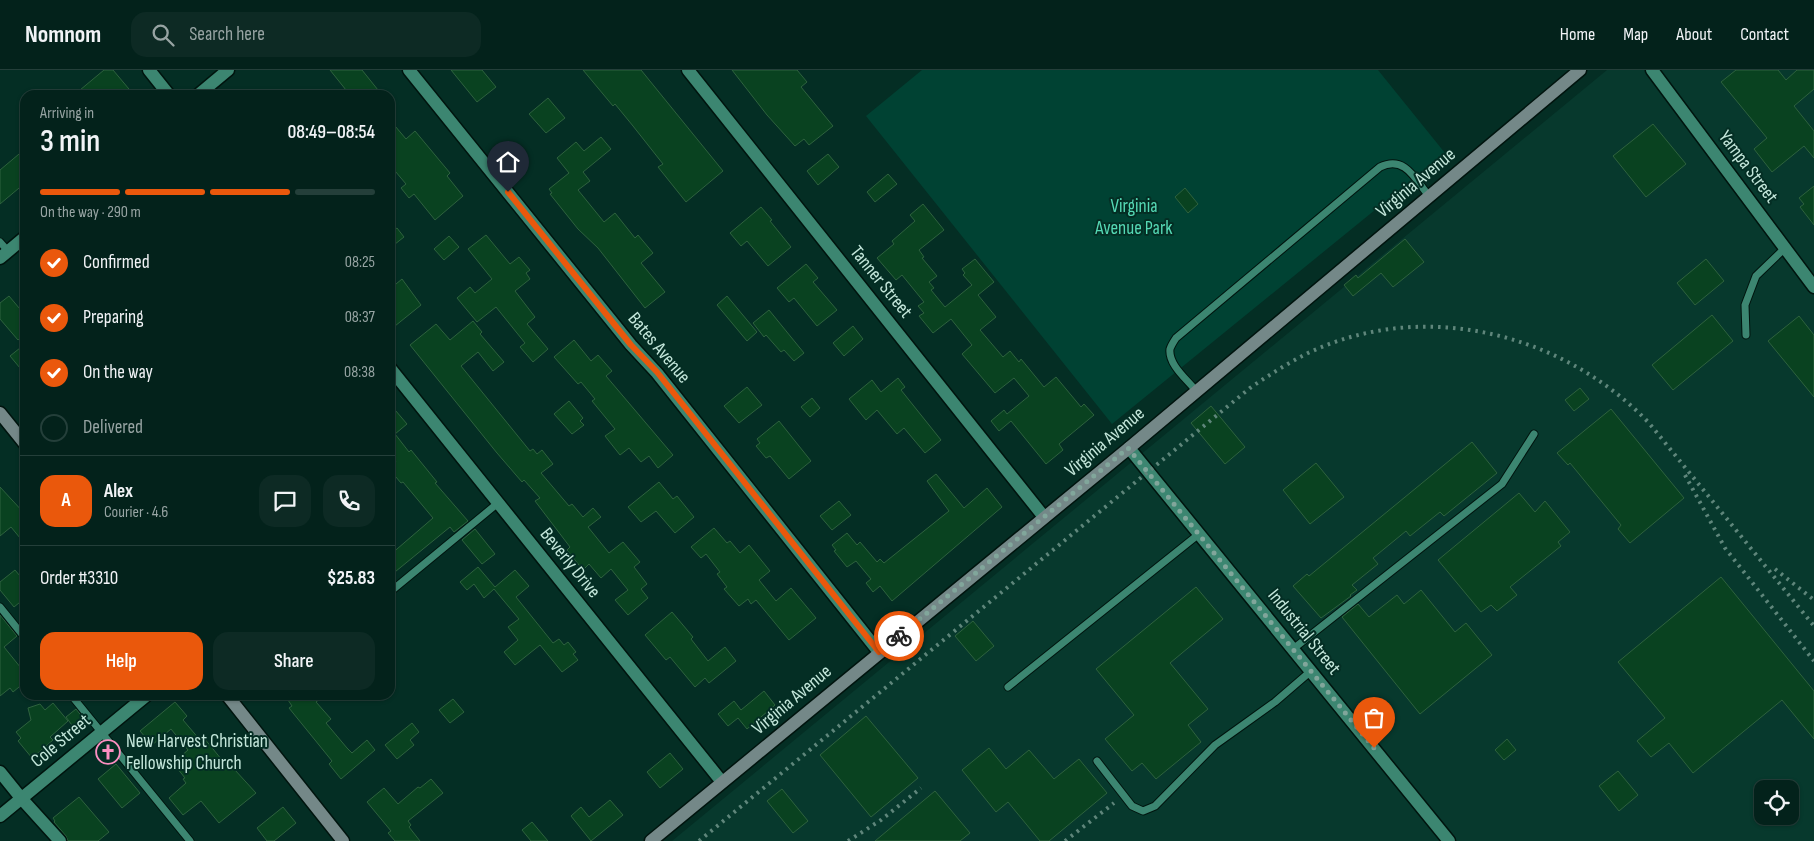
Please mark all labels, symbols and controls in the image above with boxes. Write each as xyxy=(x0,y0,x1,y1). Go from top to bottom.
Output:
search box xyxy=(131,12,481,57)
text: Nomnom xyxy=(25,20,101,49)
icon: search xyxy=(149,21,177,49)
text: Search here xyxy=(189,23,265,46)
text: Home xyxy=(1560,24,1595,45)
text: Map xyxy=(1623,24,1648,45)
text: About xyxy=(1676,24,1712,45)
text: Contact xyxy=(1740,24,1789,45)
text: Arriving in xyxy=(40,104,94,123)
text: 08:49–08:54 xyxy=(287,121,375,144)
text: 3 min xyxy=(40,122,100,161)
street label: Yampa Street xyxy=(1713,126,1783,208)
pin xyxy=(487,141,529,192)
street label: Virginia Avenue xyxy=(1372,143,1460,223)
icon: home xyxy=(494,148,522,176)
park label: Virginia Avenue Park xyxy=(1094,195,1173,240)
text: On the way · 290 m xyxy=(40,203,141,222)
street label: Tanner Street xyxy=(845,241,917,323)
icon: check xyxy=(40,249,68,277)
text: Confirmed xyxy=(83,251,150,274)
text: 08:25 xyxy=(345,253,375,272)
icon: check xyxy=(40,304,68,332)
text: Preparing xyxy=(83,306,144,329)
text: 08:37 xyxy=(345,308,375,327)
street label: Bates Avenue xyxy=(623,308,695,388)
icon: check xyxy=(40,359,68,387)
text: On the way xyxy=(83,361,153,384)
text: 08:38 xyxy=(344,363,375,382)
street label: Virginia Avenue xyxy=(1061,402,1149,482)
text: Delivered xyxy=(83,416,143,439)
button: chat xyxy=(259,475,311,527)
button: phone xyxy=(323,475,375,527)
text: Alex xyxy=(104,480,133,503)
text: A xyxy=(61,489,71,512)
text: Courier · 4.6 xyxy=(104,503,168,522)
street label: Beverly Drive xyxy=(535,523,605,603)
text: Order #3310 xyxy=(40,567,118,590)
text: $25.83 xyxy=(327,567,375,590)
street label: Industrial Street xyxy=(1263,585,1346,680)
courier xyxy=(874,611,924,661)
icon: bike xyxy=(885,622,913,650)
button: Help xyxy=(40,632,203,690)
button: Share xyxy=(213,632,375,690)
street label: Virginia Avenue xyxy=(748,660,836,740)
pin xyxy=(1353,697,1395,748)
icon: bag xyxy=(1360,704,1388,732)
street label: Cole Street xyxy=(26,709,96,773)
place label: New Harvest Christian Fellowship Church xyxy=(126,730,268,775)
church icon: New Harvest Christian Fellowship Church xyxy=(95,739,121,765)
map controls xyxy=(1754,780,1799,825)
button: locate xyxy=(1754,780,1799,825)

